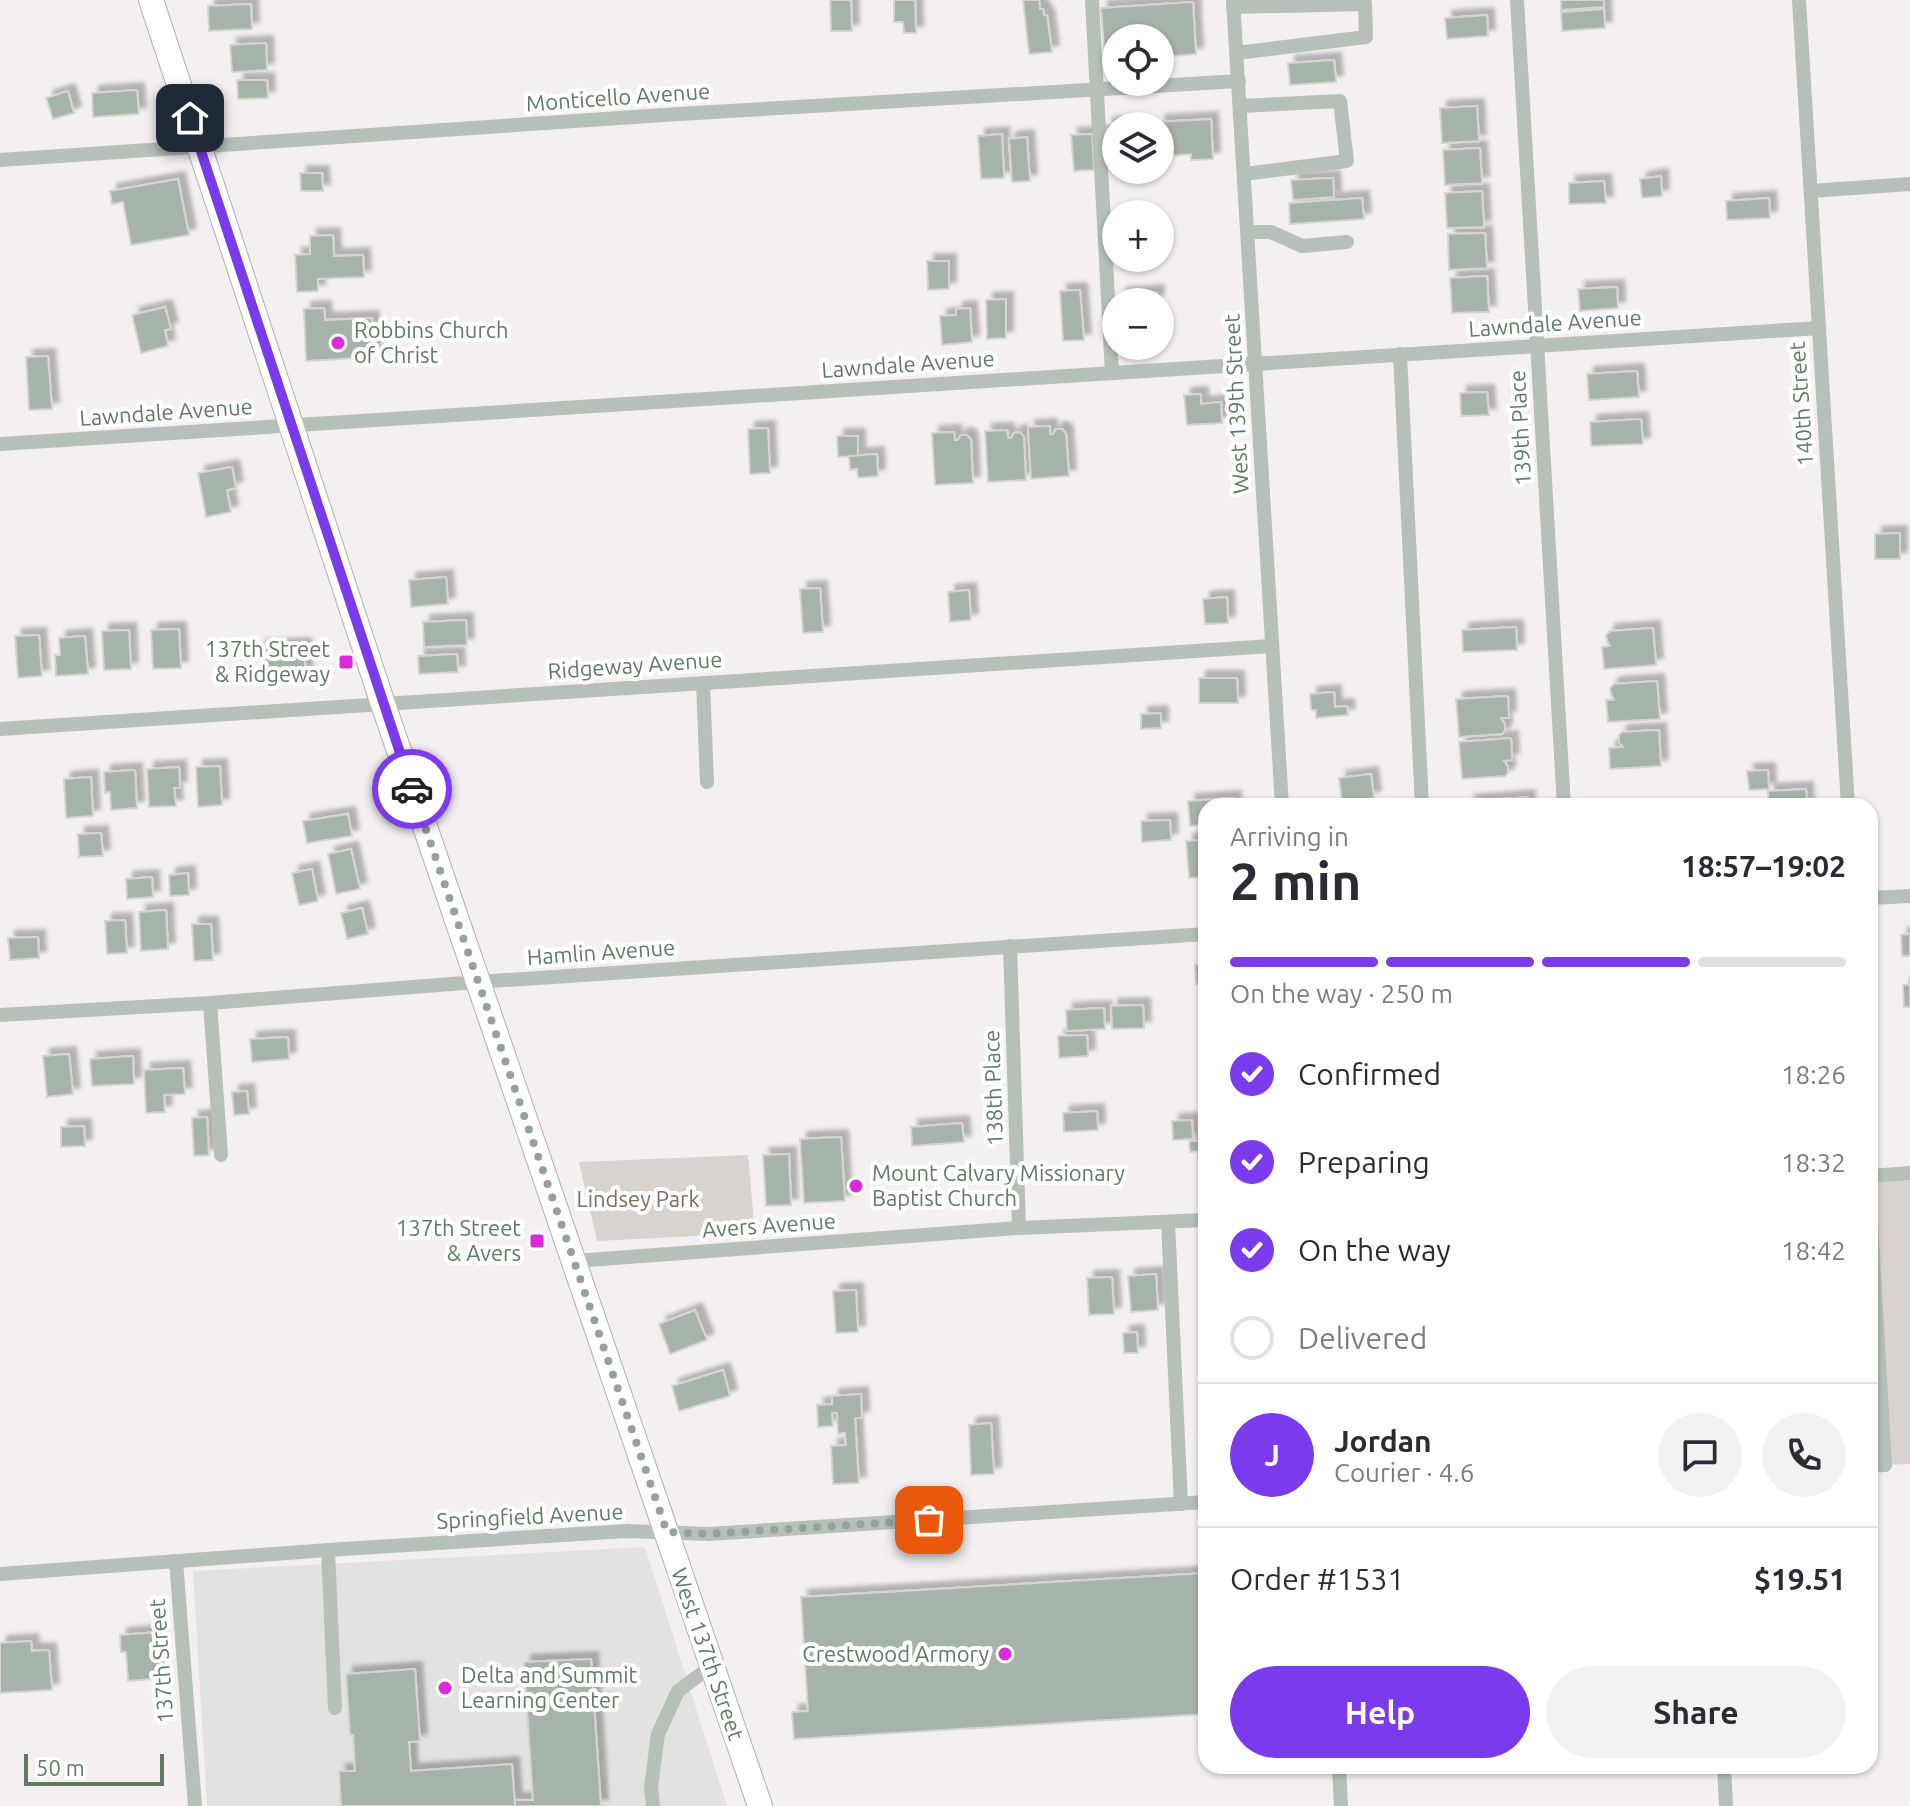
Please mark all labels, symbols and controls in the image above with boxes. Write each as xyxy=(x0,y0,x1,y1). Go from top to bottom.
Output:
map controls xyxy=(1102,24,1174,360)
button: locate xyxy=(1102,24,1174,96)
street label: Monticello Avenue xyxy=(525,78,711,115)
pin xyxy=(156,84,224,152)
icon: home xyxy=(168,96,212,140)
button: layers xyxy=(1102,112,1174,184)
button: + xyxy=(1102,200,1174,272)
button: − xyxy=(1102,288,1174,360)
street label: Lawndale Avenue xyxy=(1468,304,1642,341)
street label: West 139th Street xyxy=(1218,313,1253,495)
place label: Robbins Church of Christ xyxy=(354,317,509,367)
marker: Robbins Church of Christ xyxy=(329,334,347,352)
street label: 140th Street xyxy=(1784,341,1817,467)
street label: Lawndale Avenue xyxy=(821,345,995,382)
street label: 139th Place xyxy=(1504,369,1535,487)
street label: Lawndale Avenue xyxy=(79,393,253,430)
place label: 137th Street & Ridgeway xyxy=(205,636,330,686)
street label: Ridgeway Avenue xyxy=(547,646,723,683)
marker: 137th Street & Ridgeway xyxy=(337,653,355,671)
courier xyxy=(372,749,452,829)
icon: car xyxy=(390,767,434,811)
text: Arriving in xyxy=(1230,822,1349,851)
text: 18:57–19:02 xyxy=(1681,849,1846,883)
text: 2 min xyxy=(1230,852,1361,910)
street label: Hamlin Avenue xyxy=(526,934,676,969)
text: On the way · 250 m xyxy=(1230,979,1453,1008)
street label: 138th Place xyxy=(978,1030,1007,1146)
icon: check xyxy=(1230,1052,1274,1096)
text: Confirmed xyxy=(1298,1057,1441,1091)
text: 18:26 xyxy=(1781,1060,1846,1089)
icon: check xyxy=(1230,1140,1274,1184)
text: Preparing xyxy=(1298,1145,1430,1179)
text: 18:32 xyxy=(1781,1148,1846,1177)
place label: Mount Calvary Missionary Baptist Church xyxy=(872,1160,1125,1210)
marker: Mount Calvary Missionary Baptist Church xyxy=(847,1177,865,1195)
park label: Lindsey Park xyxy=(576,1186,700,1211)
street label: Avers Avenue xyxy=(701,1207,837,1242)
place label: 137th Street & Avers xyxy=(396,1215,521,1265)
icon: check xyxy=(1230,1228,1274,1272)
marker: 137th Street & Avers xyxy=(528,1232,546,1250)
text: On the way xyxy=(1298,1233,1451,1267)
text: 18:42 xyxy=(1781,1236,1846,1265)
text: Delivered xyxy=(1298,1321,1427,1355)
button: chat xyxy=(1658,1413,1742,1497)
button: phone xyxy=(1762,1413,1846,1497)
text: Jordan xyxy=(1334,1424,1432,1458)
text: J xyxy=(1264,1438,1280,1472)
text: Courier · 4.6 xyxy=(1334,1458,1474,1487)
pin xyxy=(895,1486,963,1554)
street label: Springfield Avenue xyxy=(436,1498,624,1533)
icon: bag xyxy=(907,1498,951,1542)
text: Order #1531 xyxy=(1230,1562,1404,1596)
text: $19.51 xyxy=(1754,1562,1846,1596)
street label: West 137th Street xyxy=(667,1565,750,1743)
street label: 137th Street xyxy=(144,1598,177,1724)
place label: Crestwood Armory xyxy=(802,1641,989,1666)
marker: Crestwood Armory xyxy=(996,1645,1014,1663)
place label: Delta and Summit Learning Center xyxy=(461,1662,638,1712)
button: Help xyxy=(1230,1666,1530,1758)
button: Share xyxy=(1546,1666,1846,1758)
marker: Delta and Summit Learning Center xyxy=(436,1679,454,1697)
scale bar xyxy=(24,1750,164,1786)
text: 50 m xyxy=(36,1755,85,1780)

